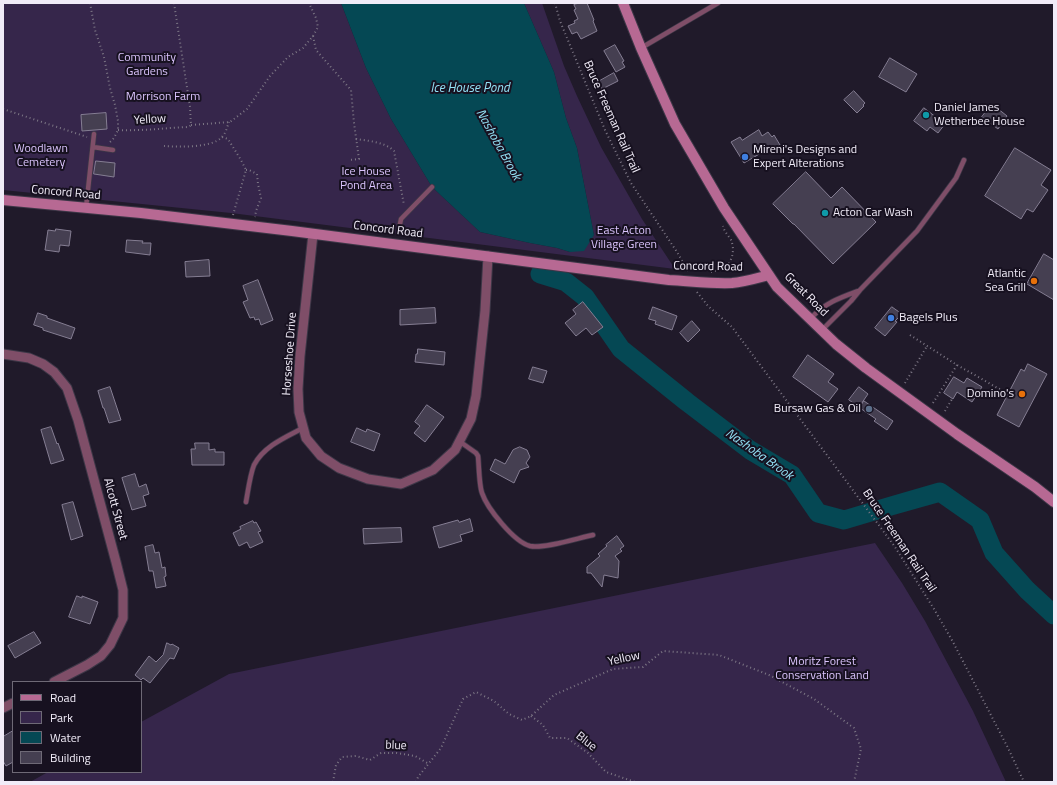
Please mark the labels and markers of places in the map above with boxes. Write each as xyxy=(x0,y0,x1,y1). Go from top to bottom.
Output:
place label: Daniel James Wetherbee House xyxy=(934,101,1025,129)
marker: Daniel James Wetherbee House xyxy=(921,110,931,120)
place label: Mireni's Designs and Expert Alterations xyxy=(753,143,857,171)
marker: Mireni's Designs and Expert Alterations xyxy=(740,152,750,162)
place label: Acton Car Wash xyxy=(833,206,913,220)
marker: Acton Car Wash xyxy=(820,208,830,218)
place label: Atlantic Sea Grill xyxy=(985,267,1026,295)
marker: Atlantic Sea Grill xyxy=(1029,276,1039,286)
place label: Bagels Plus xyxy=(899,311,957,325)
marker: Bagels Plus xyxy=(886,313,896,323)
place label: Domino's xyxy=(967,387,1014,401)
marker: Domino's xyxy=(1017,389,1027,399)
place label: Bursaw Gas & Oil xyxy=(774,402,861,416)
marker: Bursaw Gas & Oil xyxy=(864,404,874,414)

